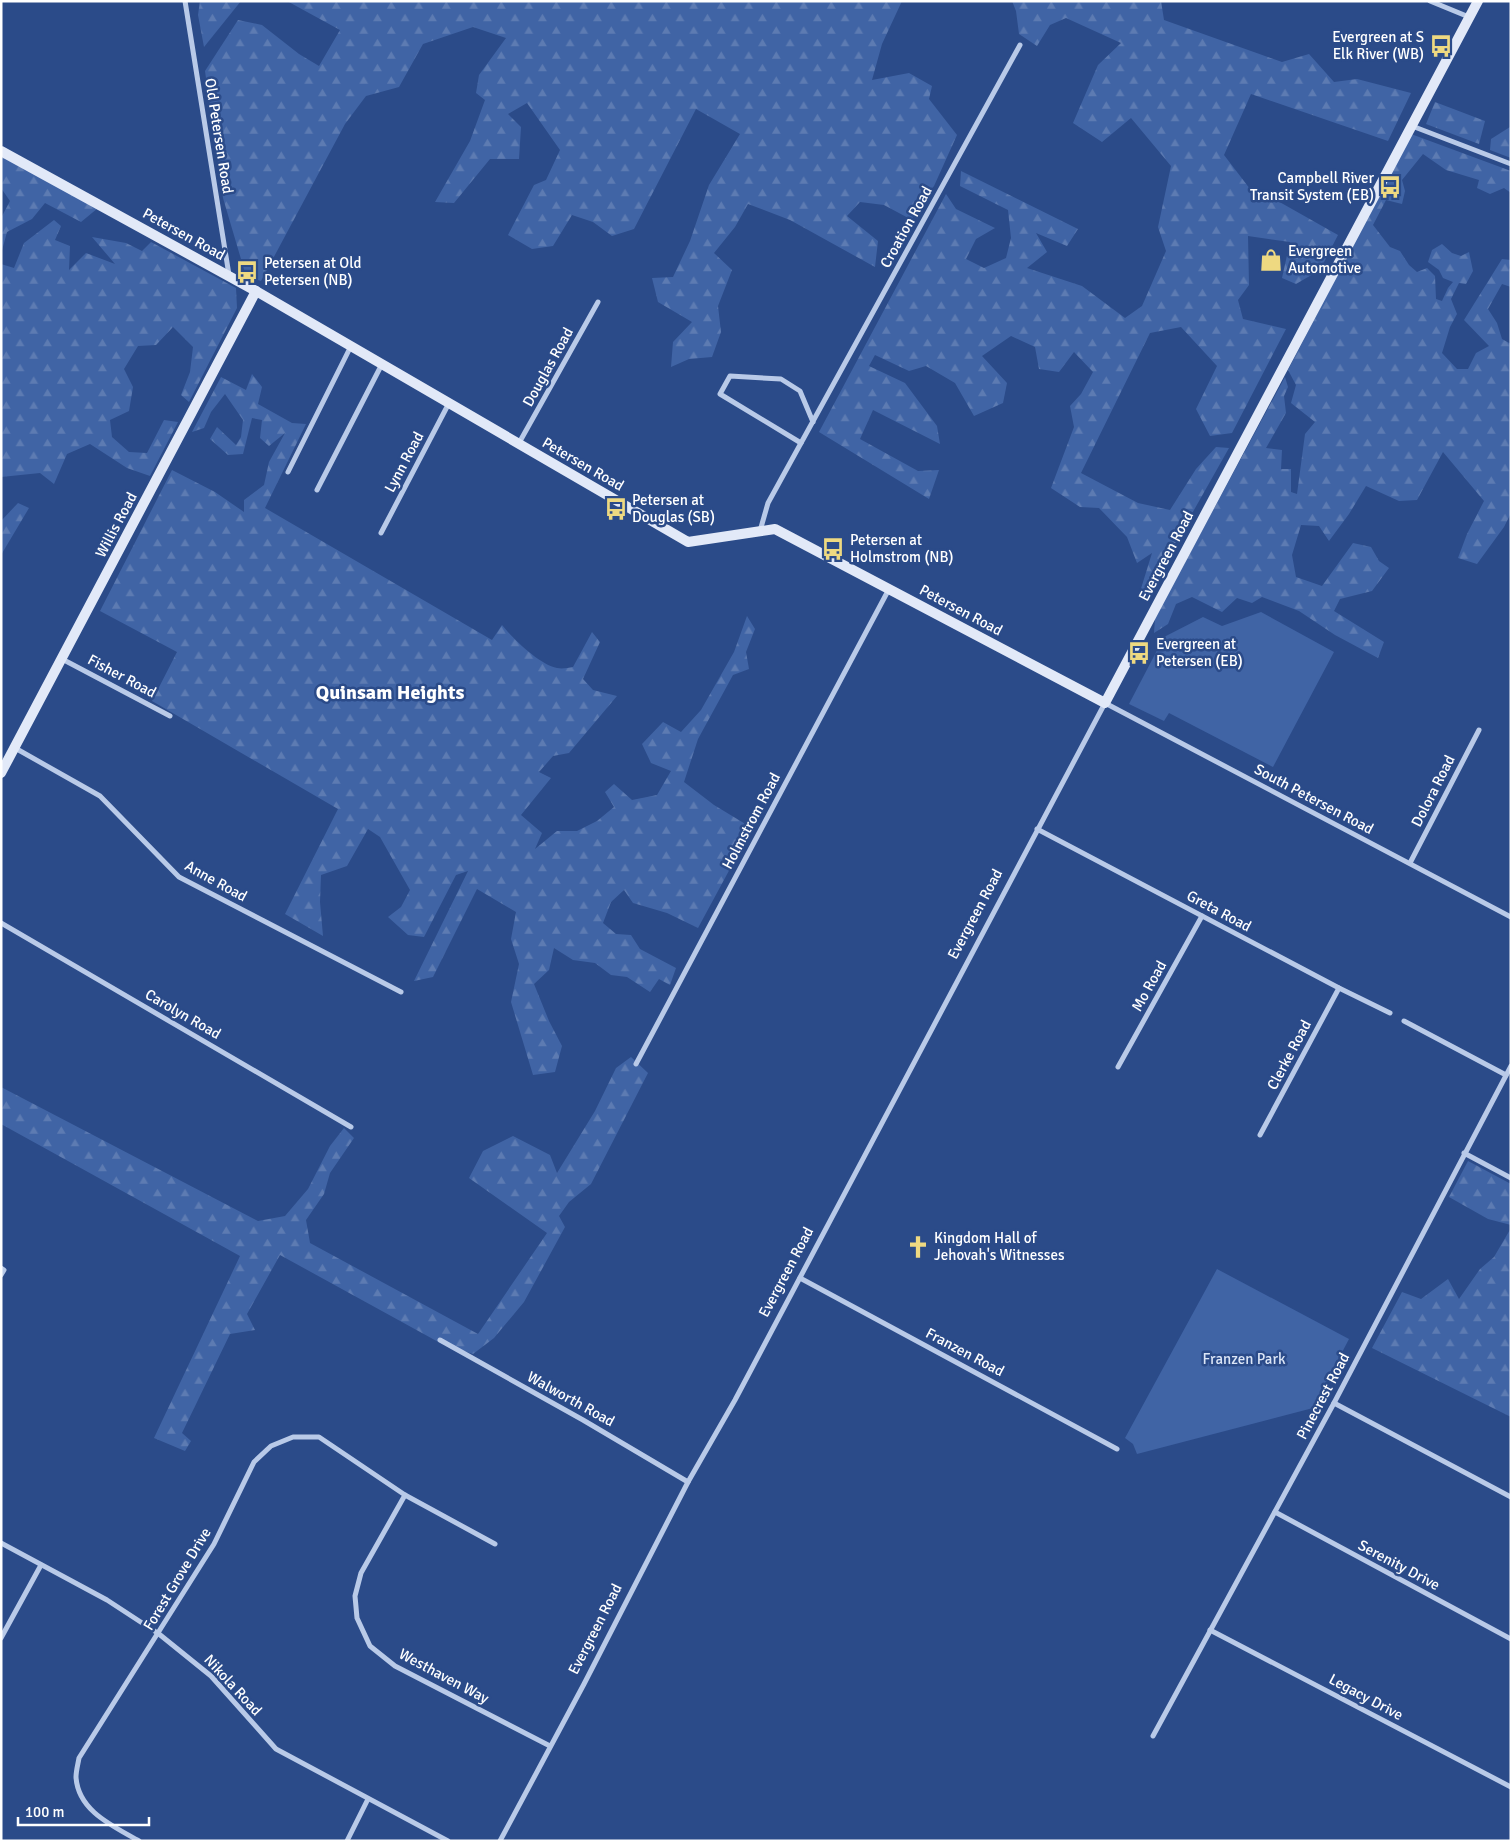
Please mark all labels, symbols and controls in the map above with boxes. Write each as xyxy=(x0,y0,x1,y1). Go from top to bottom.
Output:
place label: Evergreen at S Elk River (WB) xyxy=(1332,28,1424,63)
bus stop icon: Evergreen at S Elk River (WB) xyxy=(1428,33,1454,59)
street label: Old Petersen Road xyxy=(201,77,237,195)
place label: Campbell River Transit System (EB) xyxy=(1250,169,1374,204)
bus stop icon: Campbell River Transit System (EB) xyxy=(1377,174,1403,200)
street label: Croation Road xyxy=(876,183,936,271)
street label: Petersen Road xyxy=(140,204,228,264)
place label: Evergreen Automotive xyxy=(1288,242,1361,277)
shop icon: Evergreen Automotive xyxy=(1258,247,1284,273)
place label: Petersen at Old Petersen (NB) xyxy=(264,254,361,289)
bus stop icon: Petersen at Old Petersen (NB) xyxy=(234,259,260,285)
street label: Douglas Road xyxy=(519,324,577,410)
street label: Lynn Road xyxy=(381,429,427,495)
street label: Petersen Road xyxy=(539,433,627,495)
street label: Willis Road xyxy=(91,489,141,561)
place label: Petersen at Douglas (SB) xyxy=(632,491,715,526)
bus stop icon: Petersen at Douglas (SB) xyxy=(603,496,629,522)
street label: Evergreen Road xyxy=(1135,508,1197,604)
place label: Petersen at Holmstrom (NB) xyxy=(850,531,954,566)
bus stop icon: Petersen at Holmstrom (NB) xyxy=(820,536,846,562)
street label: Petersen Road xyxy=(916,581,1006,639)
place label: Evergreen at Petersen (EB) xyxy=(1156,635,1243,670)
bus stop icon: Evergreen at Petersen (EB) xyxy=(1126,640,1152,666)
street label: Fisher Road xyxy=(85,650,159,702)
district label: Quinsam Heights xyxy=(316,680,464,705)
street label: Dolora Road xyxy=(1407,752,1459,830)
street label: South Petersen Road xyxy=(1251,760,1377,838)
street label: Holmstrom Road xyxy=(718,770,784,872)
street label: Anne Road xyxy=(182,857,250,905)
street label: Evergreen Road xyxy=(944,866,1006,962)
street label: Greta Road xyxy=(1184,886,1254,936)
street label: Mo Road xyxy=(1128,957,1170,1015)
street label: Carolyn Road xyxy=(142,985,224,1043)
street label: Clerke Road xyxy=(1263,1017,1315,1093)
street label: Evergreen Road xyxy=(755,1224,817,1320)
place label: Kingdom Hall of Jehovah's Witnesses xyxy=(934,1229,1065,1264)
church icon: Kingdom Hall of Jehovah's Witnesses xyxy=(905,1234,931,1260)
street label: Franzen Road xyxy=(923,1324,1007,1380)
park label: Franzen Park xyxy=(1203,1350,1286,1368)
street label: Pinecrest Road xyxy=(1293,1350,1353,1442)
street label: Walworth Road xyxy=(524,1368,618,1430)
street label: Forest Grove Drive xyxy=(139,1524,215,1634)
street label: Serenity Drive xyxy=(1355,1536,1443,1594)
street label: Evergreen Road xyxy=(564,1581,626,1677)
street label: Westhaven Way xyxy=(396,1645,492,1707)
street label: Nikola Road xyxy=(200,1651,266,1719)
street label: Legacy Drive xyxy=(1326,1670,1406,1724)
scale bar xyxy=(18,1794,149,1826)
text: 100 m xyxy=(25,1803,65,1821)

